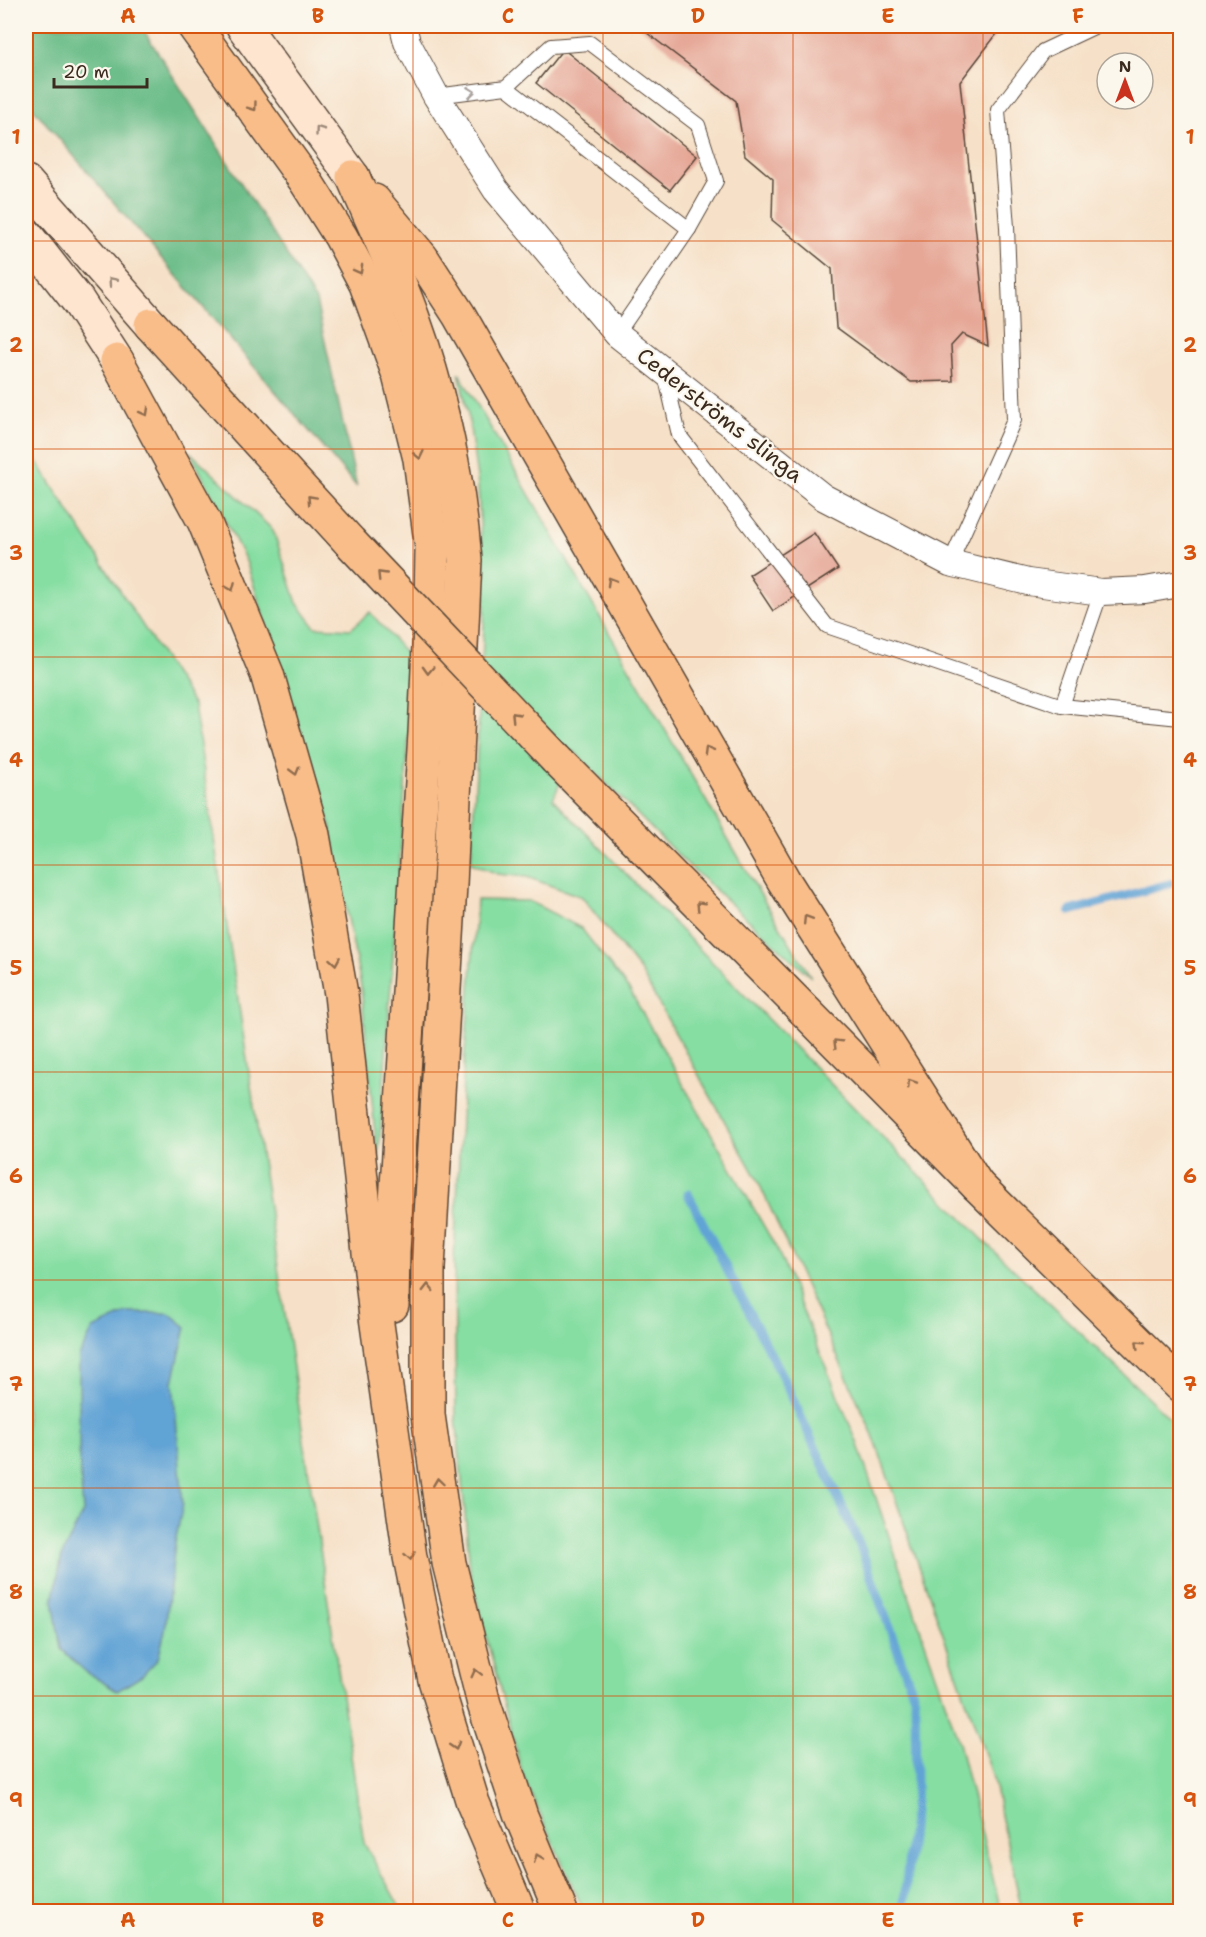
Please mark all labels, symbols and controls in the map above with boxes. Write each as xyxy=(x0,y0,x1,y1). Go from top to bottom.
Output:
text: A xyxy=(120,3,136,29)
text: B xyxy=(312,3,324,29)
text: C xyxy=(502,3,514,29)
text: D xyxy=(691,3,705,29)
text: E xyxy=(881,3,895,29)
text: F xyxy=(1072,3,1084,29)
scale bar xyxy=(54,51,147,89)
north arrow xyxy=(1095,51,1155,111)
text: N xyxy=(1119,56,1131,77)
text: 20 m xyxy=(63,60,109,84)
one-way arrow xyxy=(467,86,476,98)
one-way arrow xyxy=(246,100,257,111)
text: 1 xyxy=(11,124,21,150)
text: 1 xyxy=(1185,124,1195,150)
one-way arrow xyxy=(315,125,326,136)
one-way arrow xyxy=(352,264,363,274)
one-way arrow xyxy=(108,277,119,288)
text: 2 xyxy=(9,332,23,358)
text: 2 xyxy=(1183,332,1197,358)
street label: Cederströms slinga xyxy=(631,341,809,489)
one-way arrow xyxy=(138,405,150,416)
one-way arrow xyxy=(412,450,425,460)
one-way arrow xyxy=(307,495,318,506)
text: 3 xyxy=(9,540,23,566)
text: 3 xyxy=(1183,540,1197,566)
one-way arrow xyxy=(377,571,388,581)
one-way arrow xyxy=(607,577,619,587)
one-way arrow xyxy=(224,580,236,591)
one-way arrow xyxy=(422,666,434,675)
one-way arrow xyxy=(512,712,523,723)
text: 4 xyxy=(9,747,23,773)
one-way arrow xyxy=(703,747,715,757)
text: 4 xyxy=(1183,747,1197,773)
one-way arrow xyxy=(288,765,300,775)
one-way arrow xyxy=(696,901,707,911)
one-way arrow xyxy=(802,915,814,925)
text: 5 xyxy=(10,955,22,981)
text: 5 xyxy=(1184,955,1196,981)
one-way arrow xyxy=(329,956,341,966)
one-way arrow xyxy=(833,1040,844,1050)
one-way arrow xyxy=(907,1079,919,1089)
text: 6 xyxy=(9,1163,23,1189)
text: 6 xyxy=(1183,1163,1197,1189)
one-way arrow xyxy=(422,1284,434,1293)
one-way arrow xyxy=(1135,1340,1145,1351)
text: 7 xyxy=(9,1371,23,1397)
text: 7 xyxy=(1183,1371,1197,1397)
one-way arrow xyxy=(432,1478,444,1487)
one-way arrow xyxy=(403,1551,416,1561)
text: 8 xyxy=(9,1579,23,1605)
text: 8 xyxy=(1183,1579,1197,1605)
one-way arrow xyxy=(471,1668,484,1678)
one-way arrow xyxy=(448,1740,460,1751)
text: 9 xyxy=(9,1787,23,1813)
text: 9 xyxy=(1183,1787,1197,1813)
one-way arrow xyxy=(533,1853,545,1864)
text: A xyxy=(120,1907,136,1933)
text: B xyxy=(312,1907,324,1933)
text: C xyxy=(502,1907,514,1933)
text: D xyxy=(691,1907,705,1933)
text: E xyxy=(881,1907,895,1933)
text: F xyxy=(1072,1907,1084,1933)

